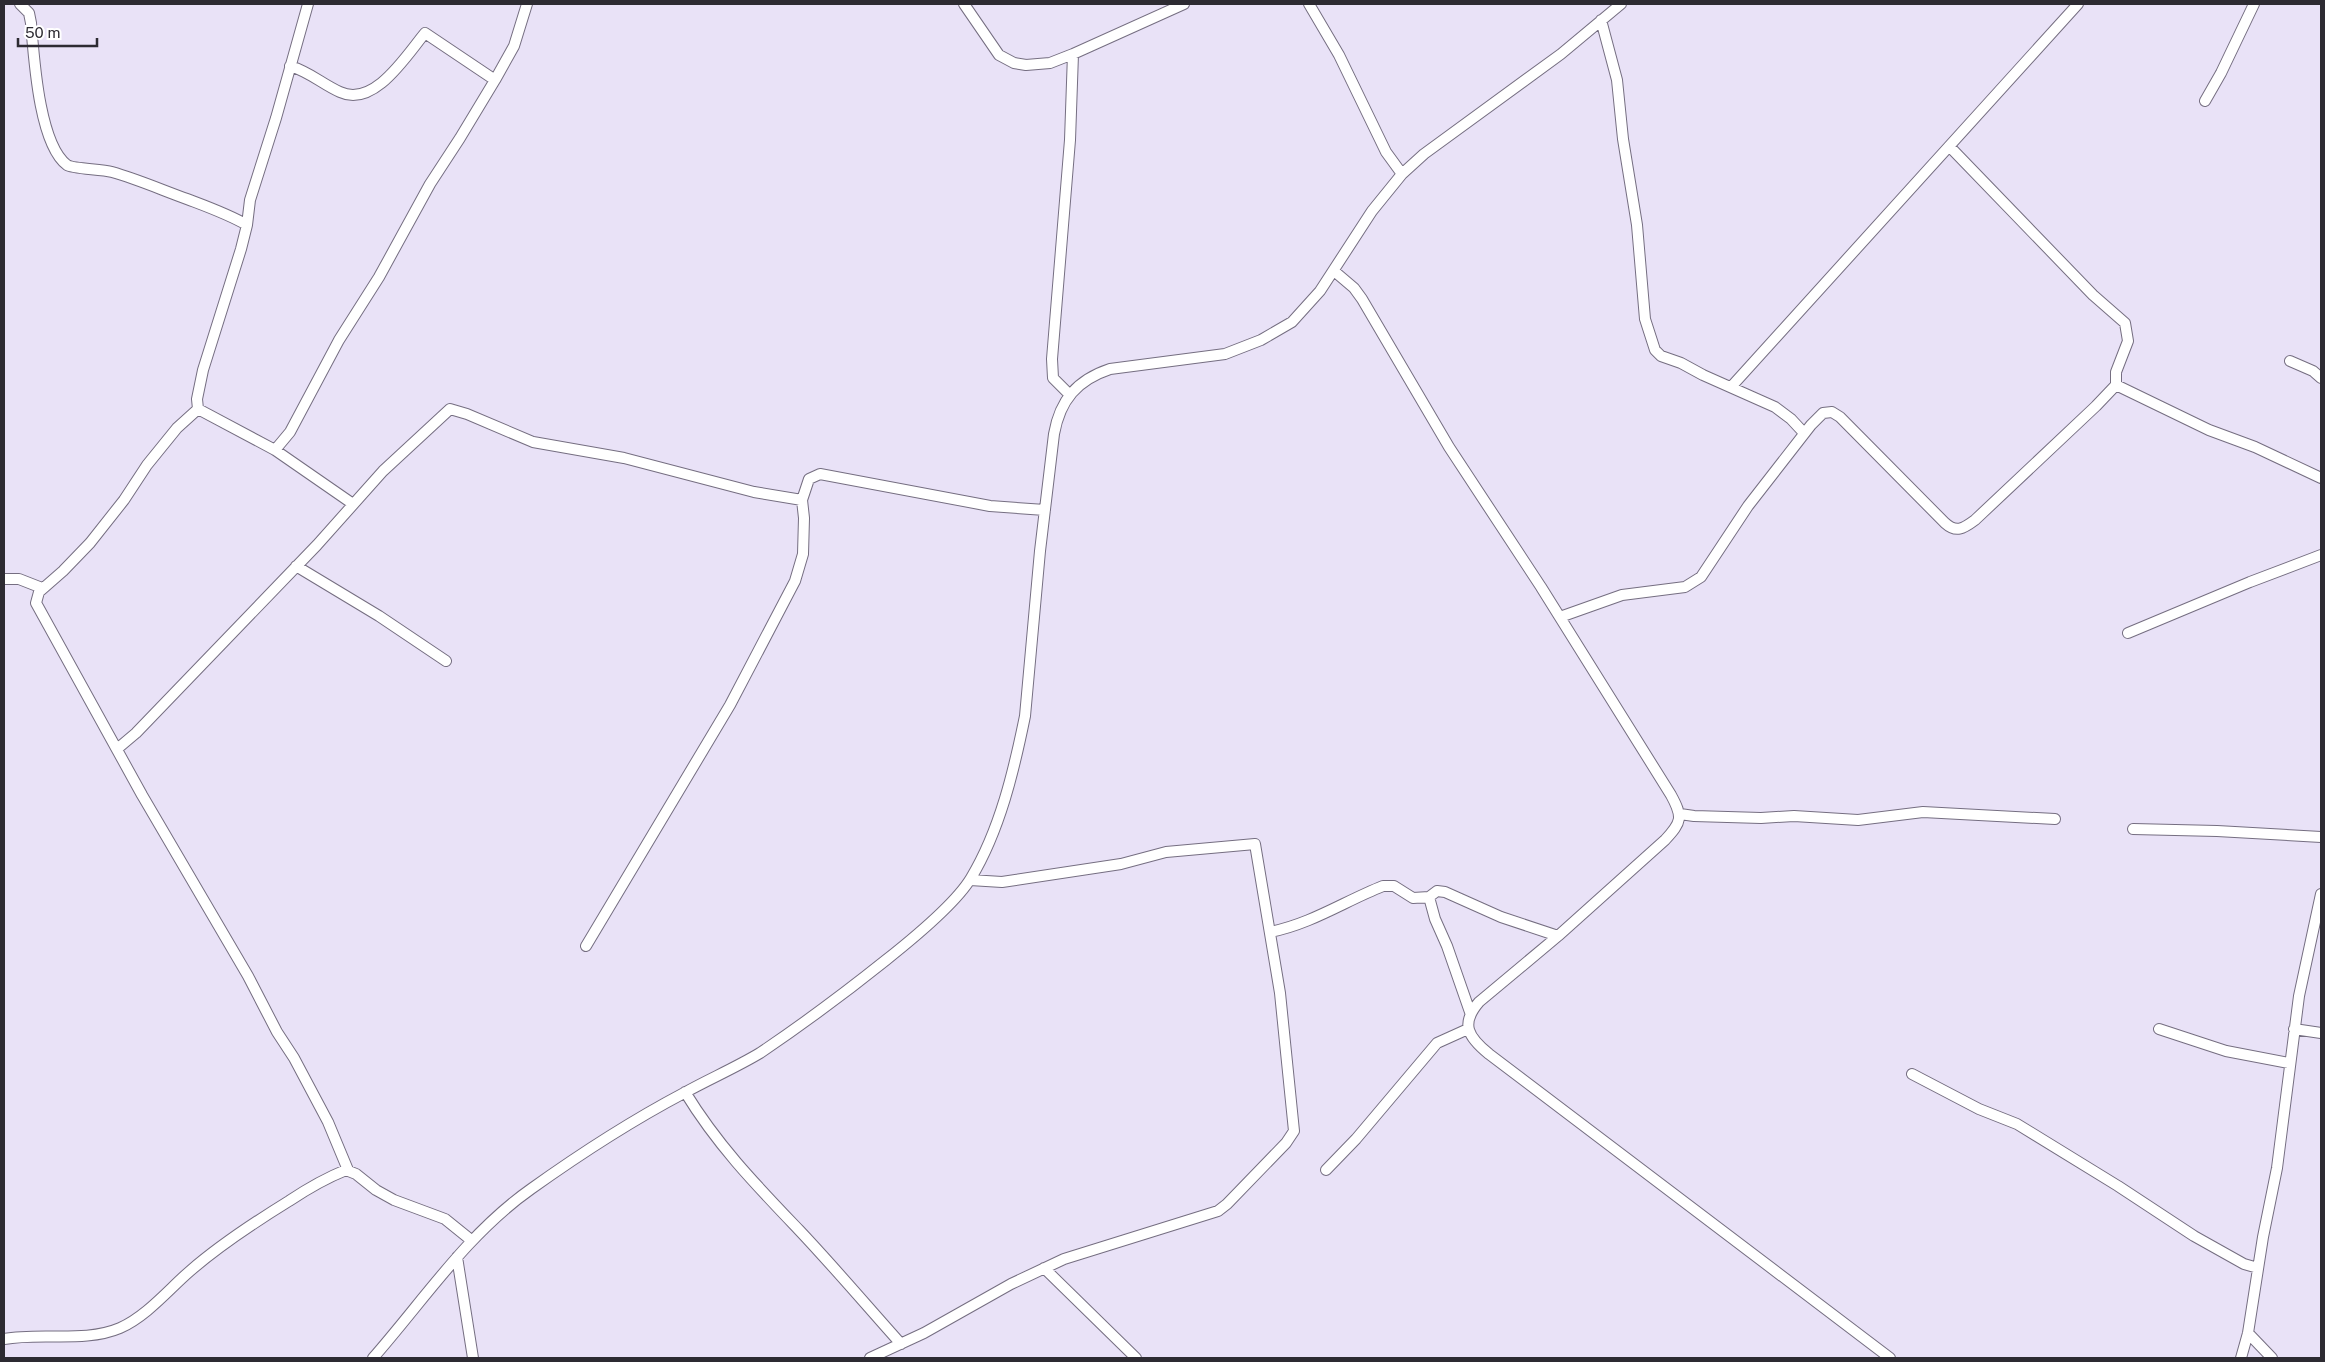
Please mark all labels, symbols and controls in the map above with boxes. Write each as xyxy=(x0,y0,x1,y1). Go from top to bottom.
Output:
scale bar xyxy=(18,15,96,47)
text: 50 m xyxy=(25,24,60,41)

